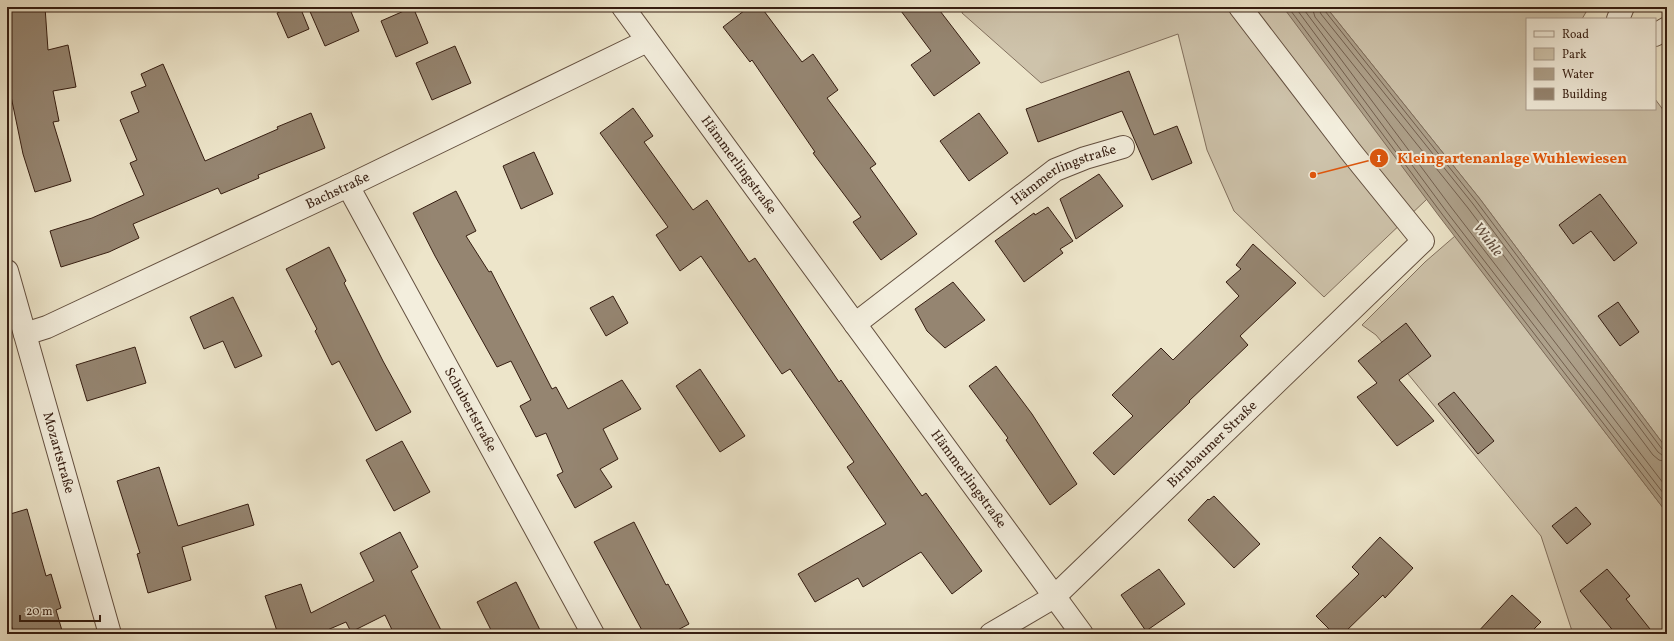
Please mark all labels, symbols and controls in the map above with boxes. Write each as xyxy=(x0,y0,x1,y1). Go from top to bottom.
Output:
legend xyxy=(1526,18,1656,110)
text: Road xyxy=(1562,27,1589,43)
text: Park xyxy=(1562,47,1587,63)
text: Water xyxy=(1562,67,1594,83)
text: Building xyxy=(1562,87,1607,103)
street label: Hämmerlingstraße xyxy=(696,112,781,218)
street label: Hämmerlingstraße xyxy=(1007,140,1119,210)
callout: Kleingartenanlage Wuhlewiesen xyxy=(1369,144,1635,171)
text: Kleingartenanlage Wuhlewiesen xyxy=(1397,149,1627,170)
text: 1 xyxy=(1377,151,1382,167)
street label: Bachstraße xyxy=(302,167,373,214)
water label: Wuhle xyxy=(1467,218,1507,262)
street label: Schubertstraße xyxy=(440,364,501,456)
street label: Birnbaumer Straße xyxy=(1163,396,1262,492)
street label: Mozartstraße xyxy=(38,410,79,496)
street label: Hämmerlingstraße xyxy=(926,426,1011,532)
scale bar xyxy=(20,597,100,623)
text: 20 m xyxy=(26,604,53,620)

